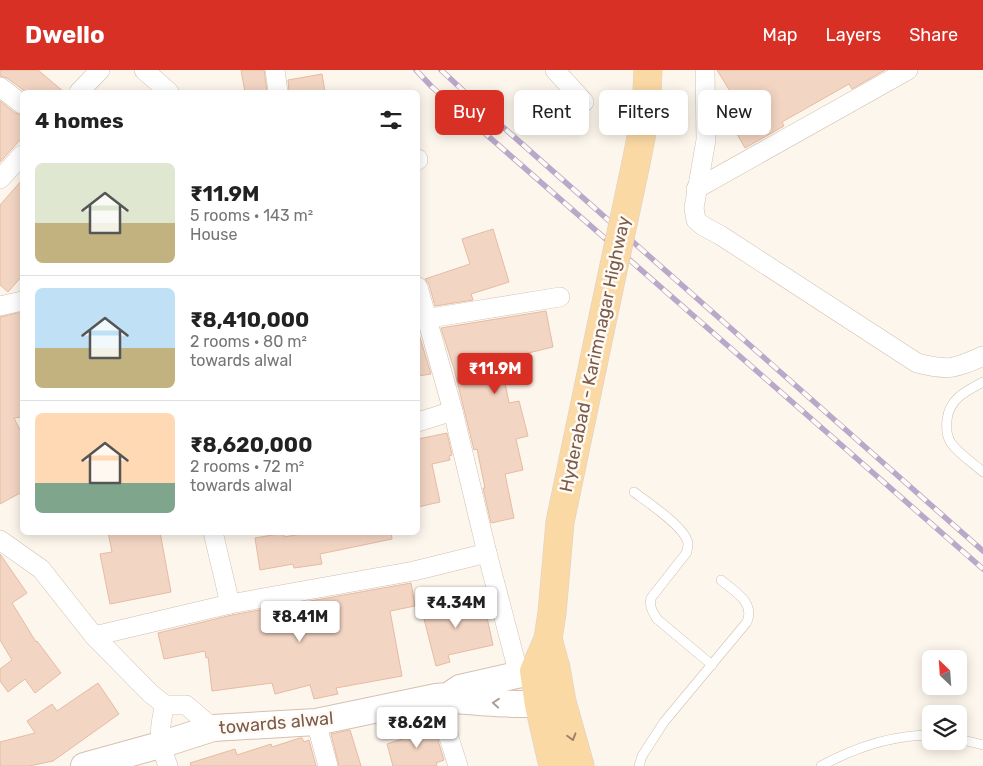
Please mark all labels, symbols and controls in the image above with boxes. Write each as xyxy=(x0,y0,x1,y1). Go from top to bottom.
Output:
text: Dwello xyxy=(25,21,105,49)
text: Map xyxy=(763,24,798,46)
text: Layers xyxy=(826,24,881,46)
text: Share xyxy=(909,24,958,46)
chip: Buy xyxy=(435,90,504,135)
chip: Rent xyxy=(514,90,589,135)
chip: Filters xyxy=(599,90,688,135)
chip: New xyxy=(698,90,771,135)
icon: filters xyxy=(377,106,405,134)
text: 4 homes xyxy=(35,108,124,133)
text: ₹11.9M xyxy=(190,181,259,206)
icon: home xyxy=(75,183,135,243)
text: 5 rooms · 143 m² xyxy=(190,206,313,225)
street label: Hyderabad - Karimnagar Highway xyxy=(555,214,635,494)
text: House xyxy=(190,225,237,244)
text: ₹8,410,000 xyxy=(190,307,309,332)
icon: home xyxy=(75,308,135,368)
text: 2 rooms · 80 m² xyxy=(190,332,307,351)
text: towards alwal xyxy=(190,351,292,370)
pin: ₹11.9M xyxy=(454,352,536,395)
text: ₹11.9M xyxy=(469,359,521,378)
text: ₹8,620,000 xyxy=(190,432,312,457)
icon: home xyxy=(75,433,135,493)
text: 2 rooms · 72 m² xyxy=(190,457,304,476)
text: towards alwal xyxy=(190,476,292,495)
pin: ₹4.34M xyxy=(415,586,497,629)
text: ₹4.34M xyxy=(426,593,486,612)
pin: ₹8.41M xyxy=(259,600,341,643)
text: ₹8.41M xyxy=(272,607,328,626)
north arrow xyxy=(922,650,968,695)
map controls xyxy=(922,650,967,750)
one-way arrow xyxy=(492,698,500,709)
button: layers xyxy=(922,705,967,750)
pin: ₹8.62M xyxy=(376,706,458,749)
street label: towards alwal xyxy=(218,707,334,739)
text: ₹8.62M xyxy=(388,713,446,732)
one-way arrow xyxy=(566,733,577,742)

